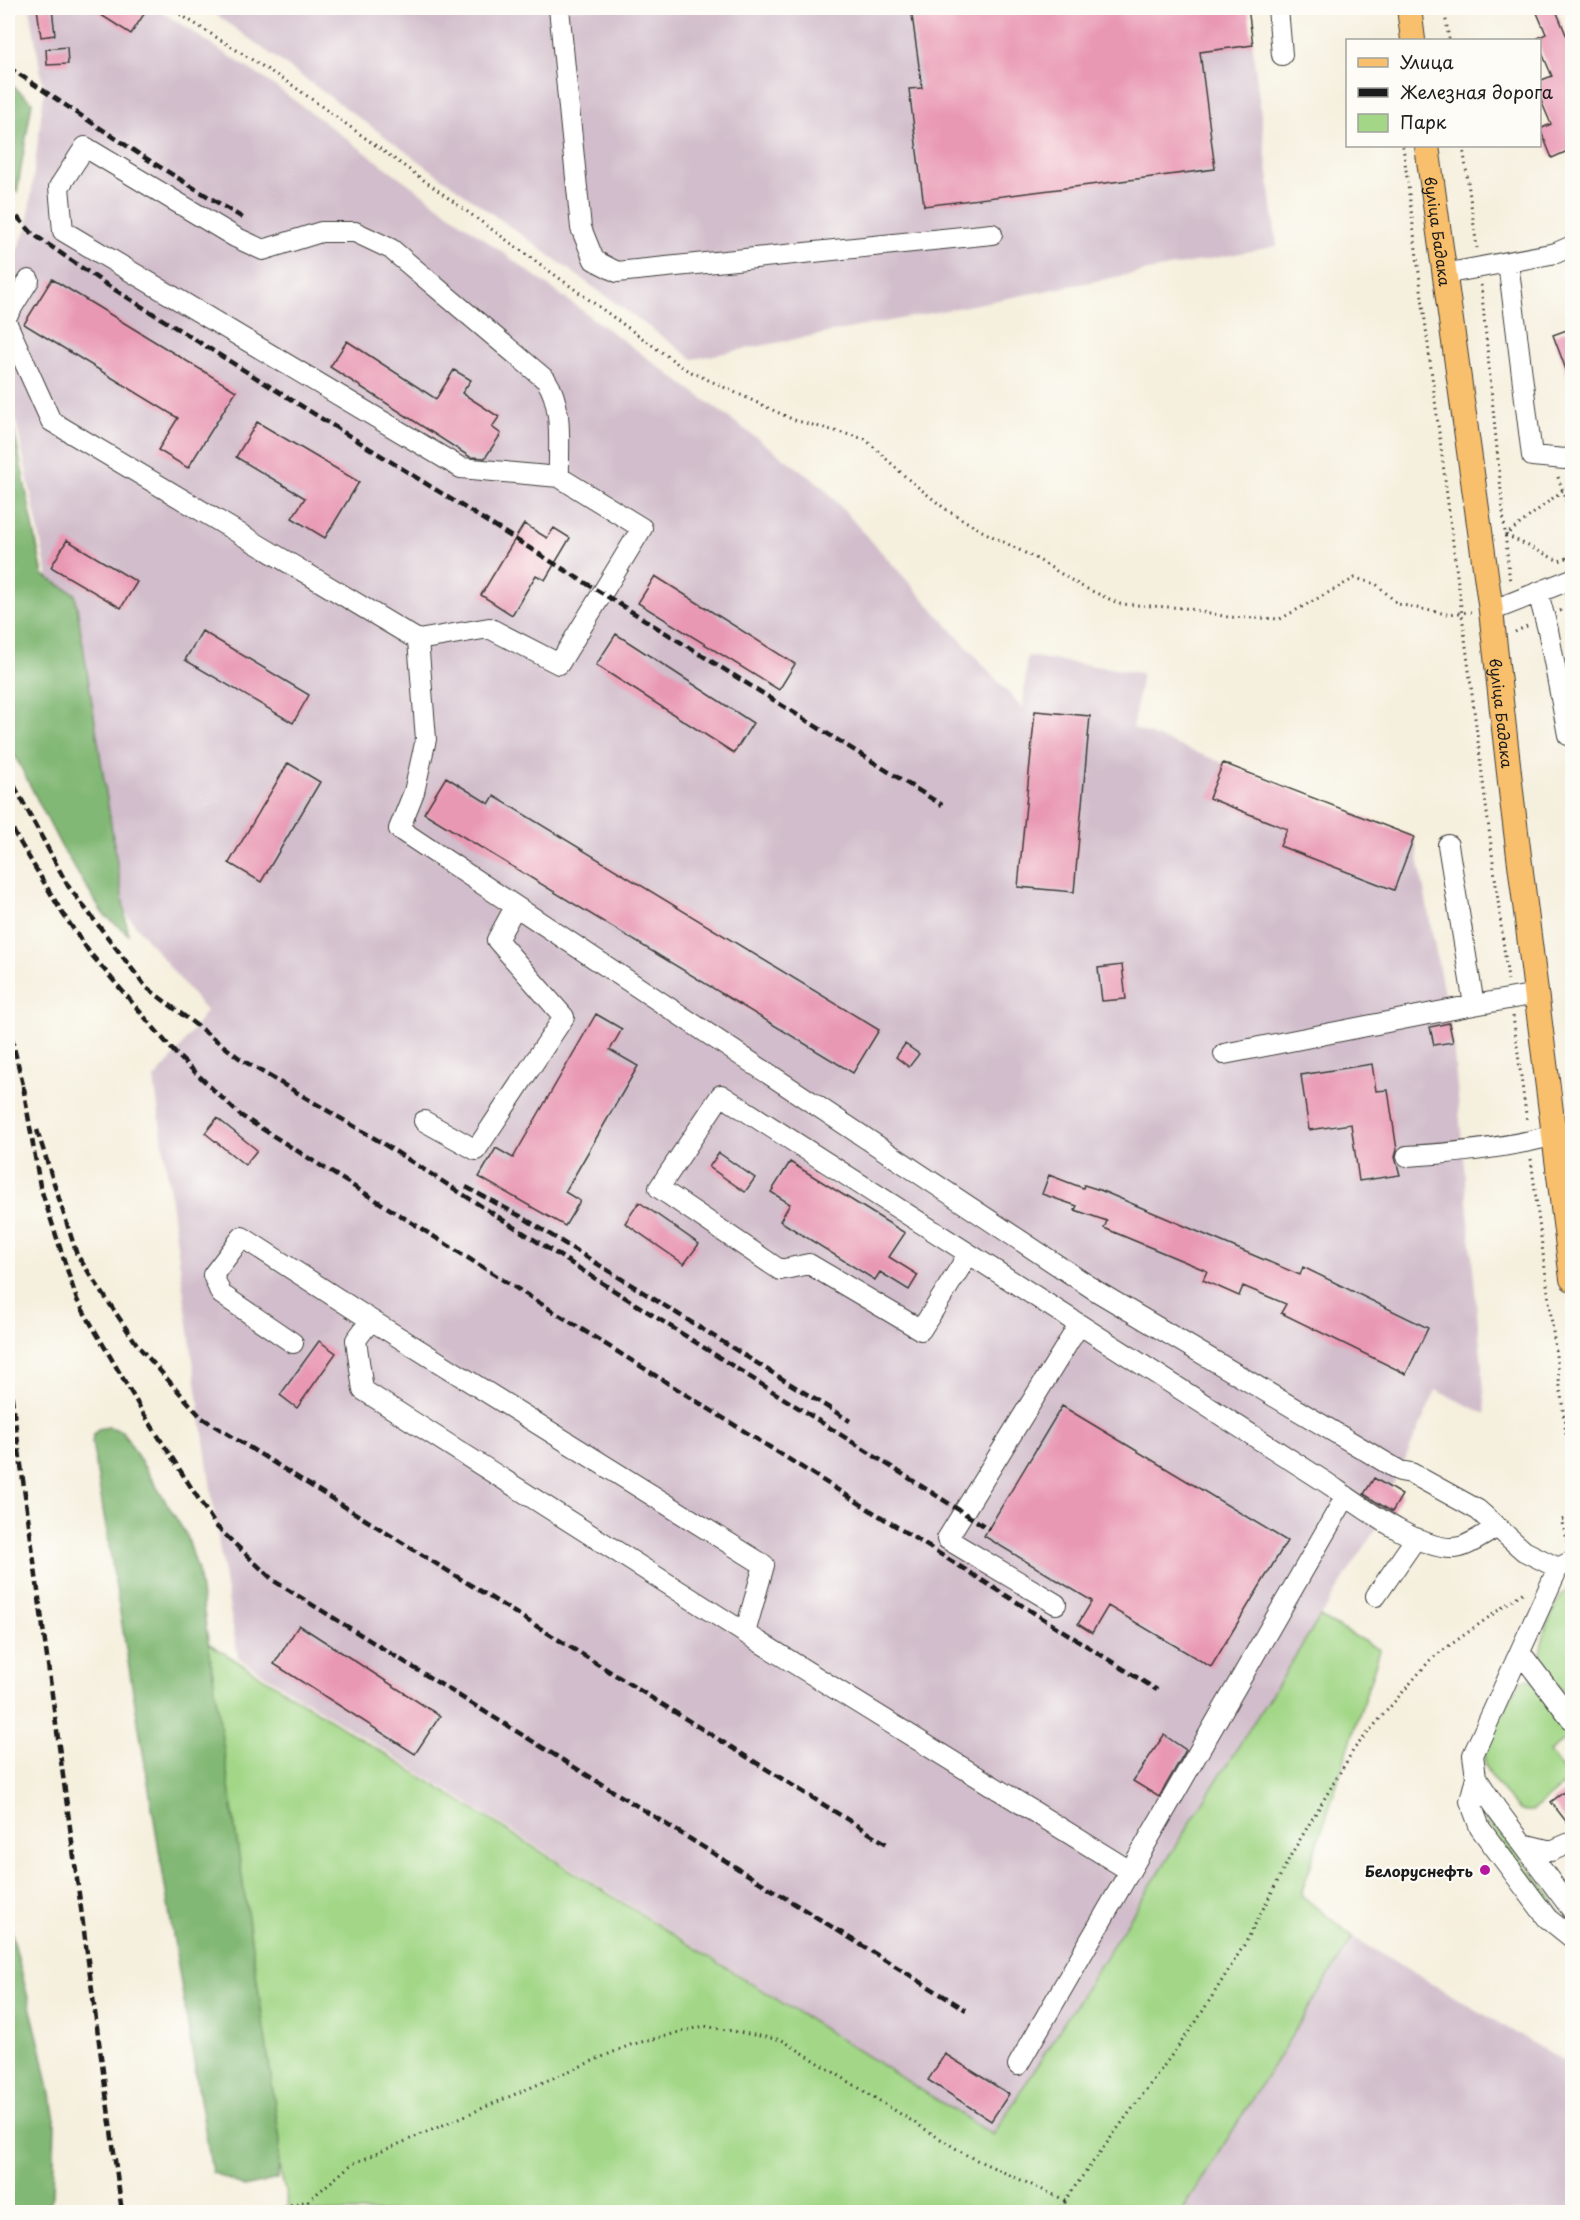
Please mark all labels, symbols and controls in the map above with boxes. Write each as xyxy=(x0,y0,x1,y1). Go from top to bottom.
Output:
legend xyxy=(1346,39,1541,147)
text: Улица xyxy=(1400,48,1454,75)
text: Железная дорога xyxy=(1400,78,1554,105)
text: Парк xyxy=(1400,108,1447,135)
street label: вуліца Бадака xyxy=(1420,175,1458,288)
street label: вуліца Бадака xyxy=(1485,657,1520,770)
place label: Белоруснефть xyxy=(1365,1859,1473,1882)
marker: Белоруснефть xyxy=(1478,1863,1492,1877)

